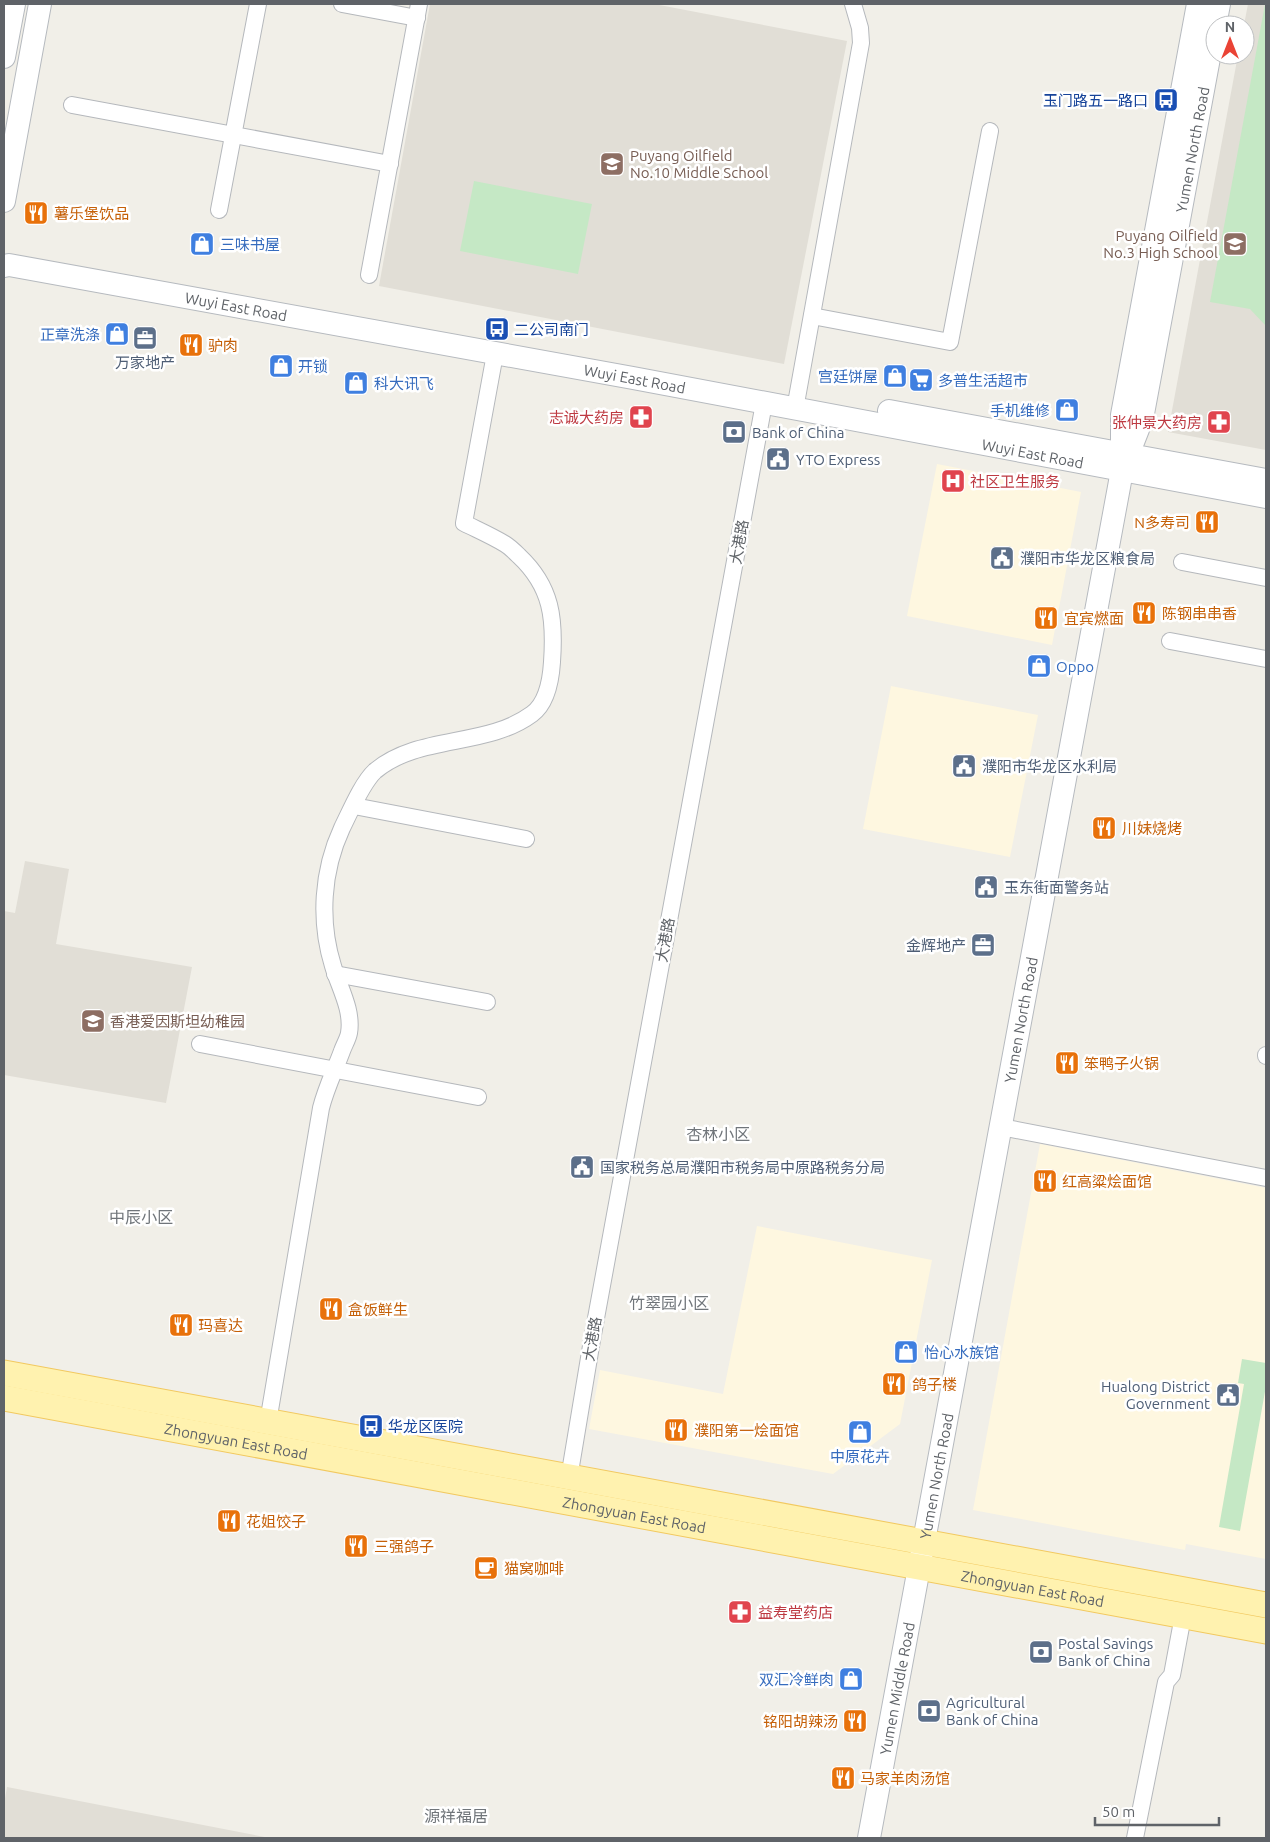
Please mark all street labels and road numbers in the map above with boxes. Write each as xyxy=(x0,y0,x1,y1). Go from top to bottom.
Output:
street label: Yumen North Road xyxy=(1172,85,1212,214)
street label: Wuyi East Road xyxy=(184,289,288,324)
street label: Wuyi East Road xyxy=(582,361,687,396)
street label: Wuyi East Road xyxy=(980,435,1085,471)
street label: 大港路 xyxy=(727,518,751,566)
street label: 大港路 xyxy=(653,916,677,964)
street label: Yumen North Road xyxy=(1000,955,1040,1084)
street label: 大港路 xyxy=(580,1315,604,1363)
street label: Yumen North Road xyxy=(916,1412,956,1541)
street label: Zhongyuan East Road xyxy=(163,1419,309,1462)
street label: Zhongyuan East Road xyxy=(561,1493,707,1536)
street label: Zhongyuan East Road xyxy=(960,1566,1106,1609)
street label: Yumen Middle Road xyxy=(876,1621,917,1756)

